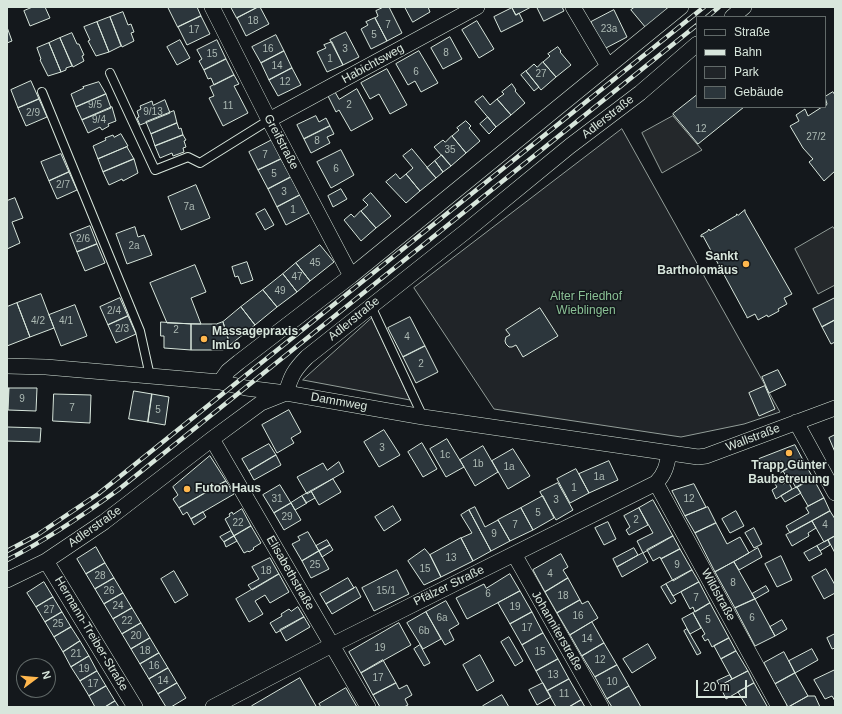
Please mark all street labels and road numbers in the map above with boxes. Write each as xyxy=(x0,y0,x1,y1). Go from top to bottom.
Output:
street label: Habichtsweg xyxy=(339,41,407,87)
street label: Adlerstraße xyxy=(579,92,637,142)
street label: Greifstraße xyxy=(261,112,301,172)
street label: Adlerstraße xyxy=(325,294,383,344)
street label: Dammweg xyxy=(310,390,368,414)
street label: Wallstraße xyxy=(724,421,782,455)
street label: Adlerstraße xyxy=(65,503,125,551)
street label: Elisabethstraße xyxy=(263,533,317,613)
street label: Pfälzer Straße xyxy=(411,563,487,609)
street label: Wildstraße xyxy=(698,566,738,624)
street label: Hermann-Treiber-Straße xyxy=(51,574,131,694)
street label: Johanniterstraße xyxy=(528,588,586,674)

